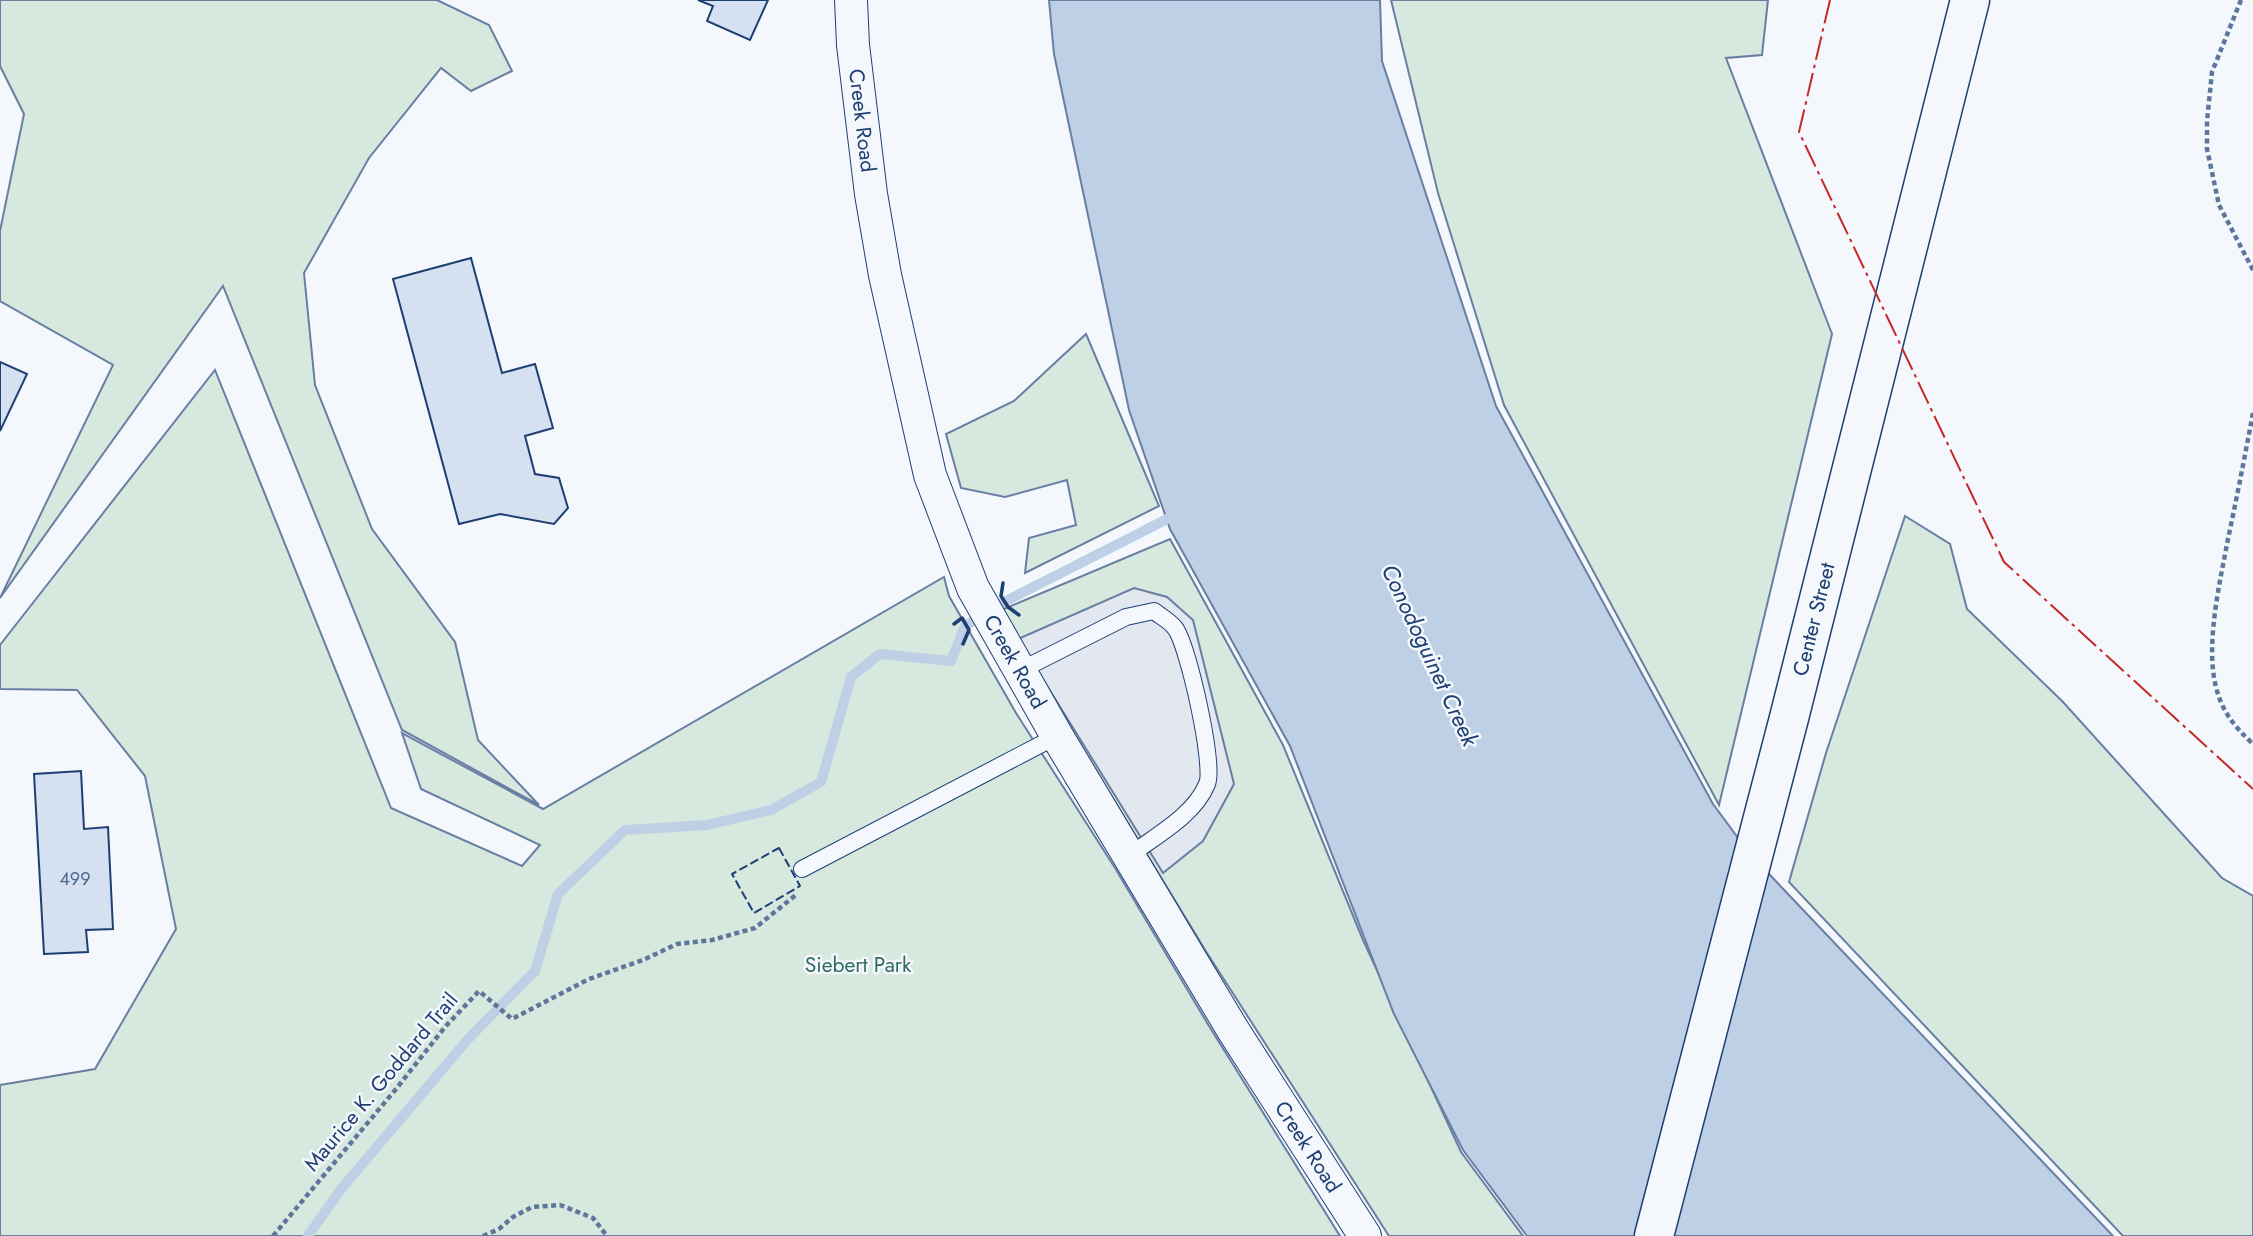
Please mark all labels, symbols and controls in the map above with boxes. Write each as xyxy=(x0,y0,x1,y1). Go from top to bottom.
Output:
street label: Creek Road xyxy=(841,67,883,174)
water label: Conodoguinet Creek xyxy=(1373,558,1488,753)
street label: Center Street xyxy=(1785,560,1843,679)
street label: Creek Road xyxy=(976,609,1054,714)
house number: 499 xyxy=(59,866,91,892)
park label: Siebert Park xyxy=(805,950,912,980)
street label: Maurice K. Goddard Trail xyxy=(297,986,465,1178)
street label: Creek Road xyxy=(1267,1095,1349,1199)

